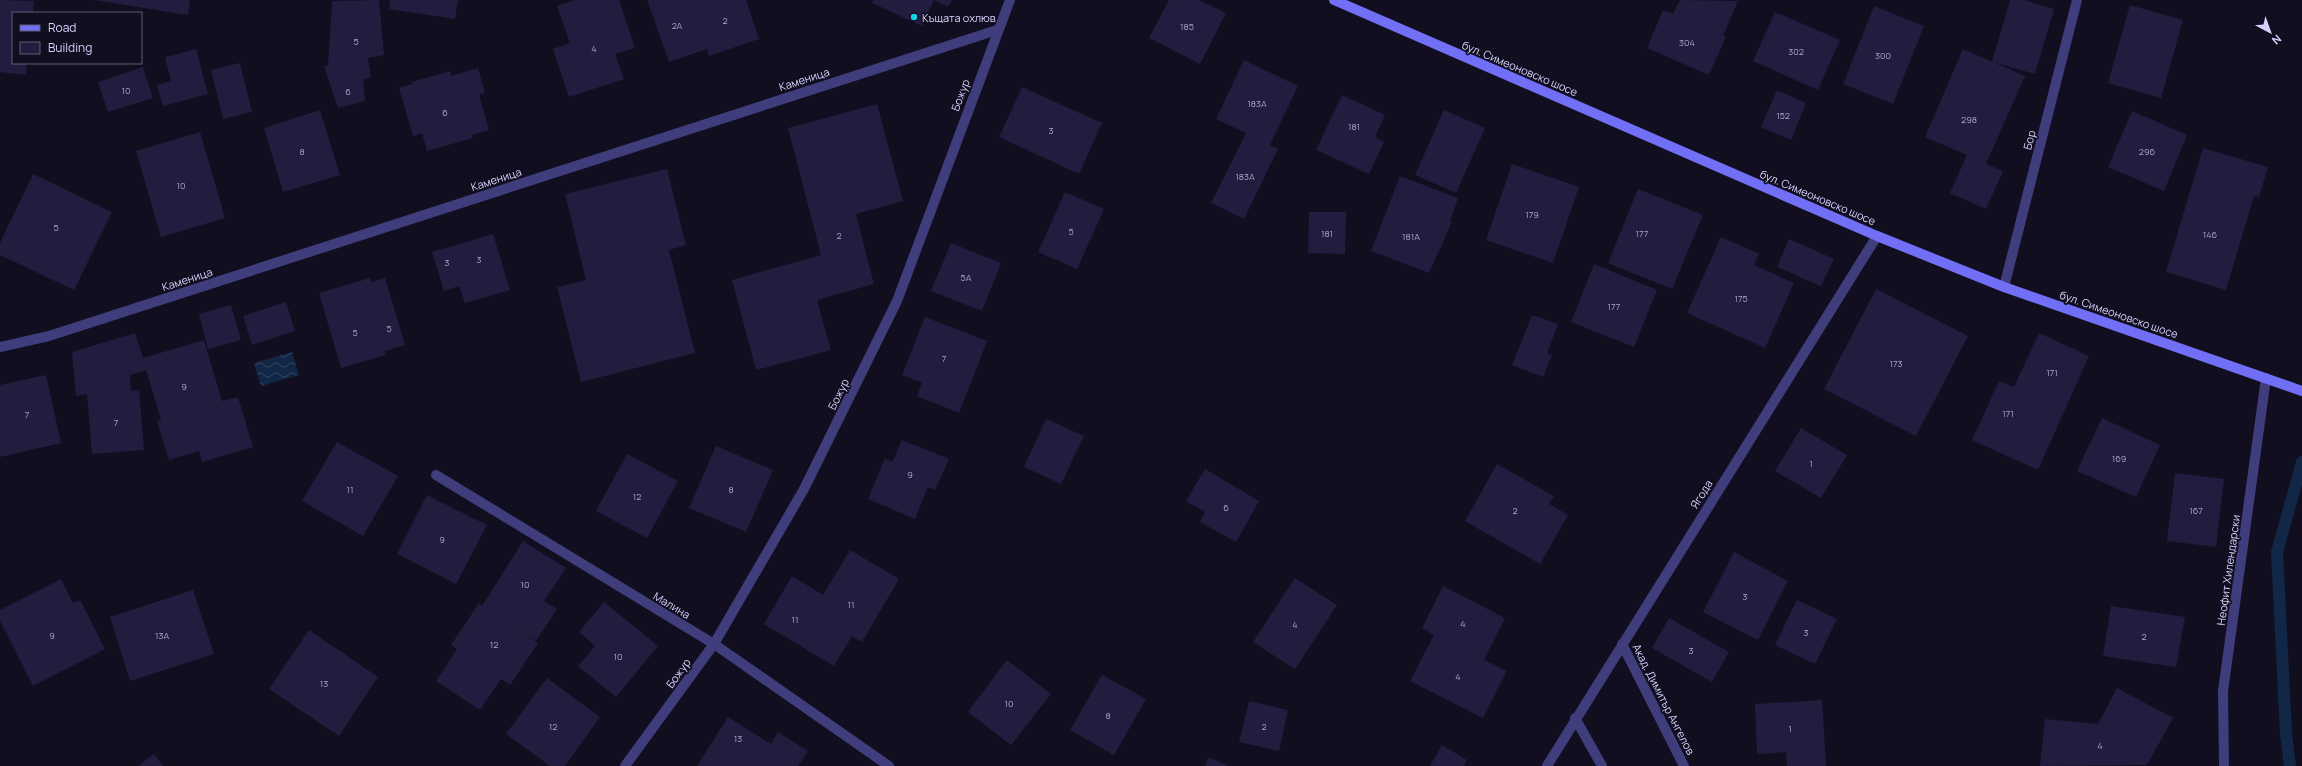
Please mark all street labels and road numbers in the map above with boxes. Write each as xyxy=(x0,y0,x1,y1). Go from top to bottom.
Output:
street label: бул. Симеоновско шосе xyxy=(1460,37,1581,99)
street label: Каменица xyxy=(777,64,831,94)
street label: Божур xyxy=(947,76,973,113)
street label: Бор xyxy=(2019,128,2039,151)
street label: Каменица xyxy=(469,164,523,194)
street label: бул. Симеоновско шосе xyxy=(1758,166,1879,228)
street label: Каменица xyxy=(160,264,214,294)
street label: бул. Симеоновско шосе xyxy=(2058,287,2181,341)
street label: Божур xyxy=(824,375,852,412)
street label: Ягода xyxy=(1686,477,1716,511)
street label: Неофит Хилендарски xyxy=(2213,514,2243,626)
street label: Малина xyxy=(651,588,693,622)
street label: Акад. Димитър Ангелов xyxy=(1630,641,1699,757)
street label: Божур xyxy=(662,655,694,691)

